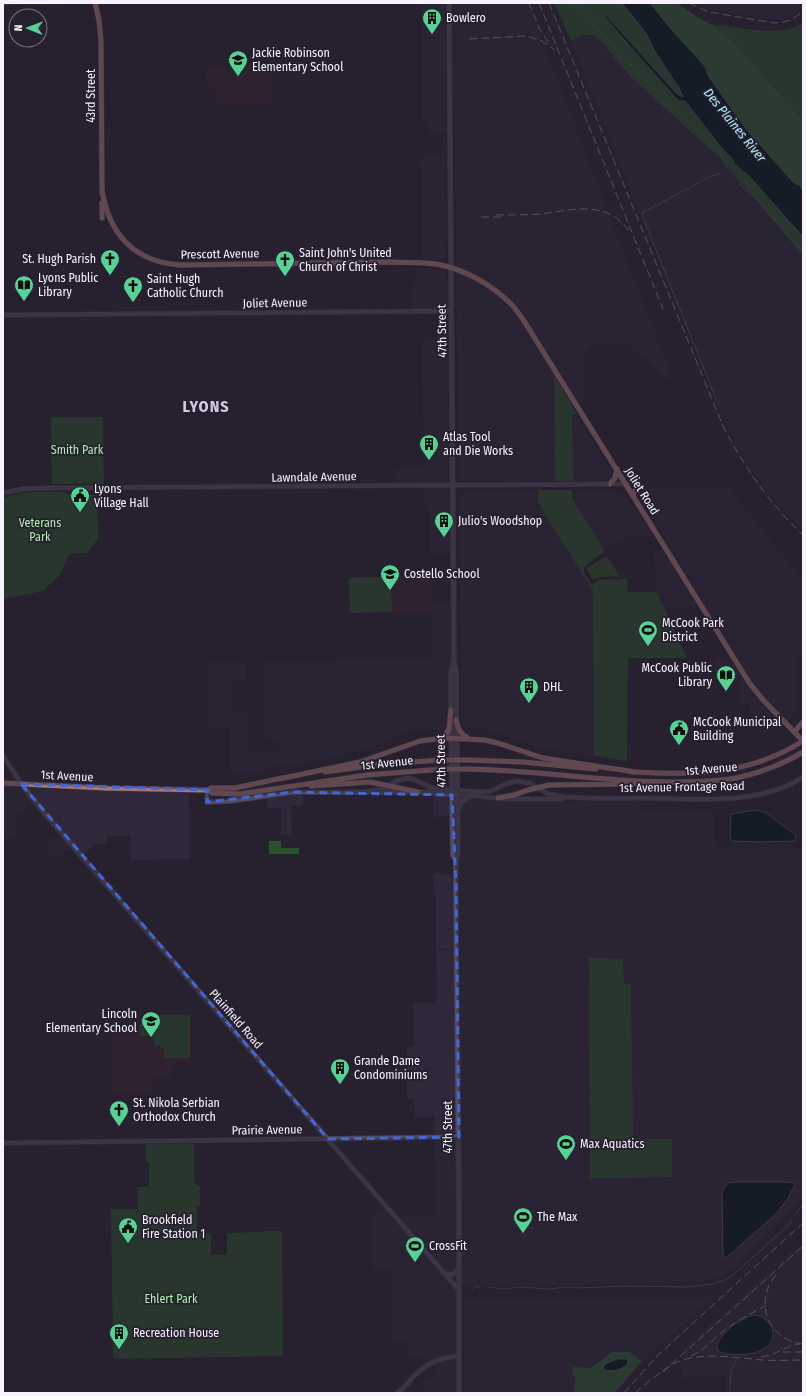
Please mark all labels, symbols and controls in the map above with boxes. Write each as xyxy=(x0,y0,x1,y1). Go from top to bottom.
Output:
building icon: Bowlero xyxy=(421,7,443,35)
north arrow xyxy=(8,8,48,48)
place label: Bowlero xyxy=(446,11,486,25)
text: N xyxy=(12,24,25,31)
place label: Jackie Robinson Elementary School xyxy=(252,46,343,74)
school or university icon: Jackie Robinson Elementary School xyxy=(227,49,249,77)
street label: 43rd Street xyxy=(84,69,98,123)
water label: Des Plaines River xyxy=(701,85,770,165)
street label: Prescott Avenue xyxy=(180,246,260,262)
place label: Saint John's United Church of Christ xyxy=(299,246,392,274)
church icon: St. Hugh Parish xyxy=(99,248,121,276)
church icon: Saint John's United Church of Christ xyxy=(274,249,296,277)
place label: St. Hugh Parish xyxy=(22,252,96,266)
place label: Lyons Public Library xyxy=(38,271,98,299)
place label: Saint Hugh Catholic Church xyxy=(147,272,223,300)
library icon: Lyons Public Library xyxy=(13,274,35,302)
church icon: Saint Hugh Catholic Church xyxy=(122,275,144,303)
street label: Joliet Avenue xyxy=(243,295,307,311)
street label: 47th Street xyxy=(435,304,449,358)
district label: LYONS xyxy=(182,397,230,416)
place label: Atlas Tool and Die Works xyxy=(443,430,513,458)
building icon: Atlas Tool and Die Works xyxy=(418,433,440,461)
park label: Smith Park xyxy=(51,443,104,457)
street label: Joliet Road xyxy=(622,465,662,517)
street label: Lawndale Avenue xyxy=(271,469,357,485)
place label: Lyons Village Hall xyxy=(94,482,149,510)
public building icon: Lyons Village Hall xyxy=(69,485,91,513)
building icon: Julio's Woodshop xyxy=(433,510,455,538)
place label: Julio's Woodshop xyxy=(458,514,542,528)
park label: Veterans Park xyxy=(19,516,61,544)
school or university icon: Costello School xyxy=(379,563,401,591)
place label: Costello School xyxy=(404,567,480,581)
place label: McCook Park District xyxy=(662,616,724,644)
sports icon: McCook Park District xyxy=(637,619,659,647)
place label: McCook Public Library xyxy=(641,661,713,689)
library icon: McCook Public Library xyxy=(715,664,737,692)
building icon: DHL xyxy=(518,676,540,704)
place label: DHL xyxy=(543,680,563,694)
place label: McCook Municipal Building xyxy=(693,715,781,743)
public building icon: McCook Municipal Building xyxy=(668,718,690,746)
street label: 47th Street xyxy=(434,734,448,788)
street label: 1st Avenue xyxy=(360,753,414,773)
street label: 1st Avenue xyxy=(684,760,738,778)
street label: 1st Avenue xyxy=(40,768,94,784)
street label: 1st Avenue Frontage Road xyxy=(619,779,745,795)
street label: Plainfield Road xyxy=(206,987,266,1051)
place label: Lincoln Elementary School xyxy=(46,1007,137,1035)
school or university icon: Lincoln Elementary School xyxy=(140,1010,162,1038)
place label: Grande Dame Condominiums xyxy=(354,1054,427,1082)
building icon: Grande Dame Condominiums xyxy=(329,1057,351,1085)
place label: St. Nikola Serbian Orthodox Church xyxy=(133,1096,220,1124)
church icon: St. Nikola Serbian Orthodox Church xyxy=(108,1099,130,1127)
street label: 47th Street xyxy=(441,1100,455,1154)
street label: Prairie Avenue xyxy=(231,1122,303,1138)
sports icon: Max Aquatics xyxy=(555,1133,577,1161)
place label: Max Aquatics xyxy=(580,1137,645,1151)
sports icon: The Max xyxy=(512,1206,534,1234)
place label: The Max xyxy=(537,1210,578,1224)
place label: Brookfield Fire Station 1 xyxy=(142,1213,205,1241)
public building icon: Brookfield Fire Station 1 xyxy=(117,1216,139,1244)
sports icon: CrossFit xyxy=(404,1235,426,1263)
place label: CrossFit xyxy=(429,1239,467,1253)
park label: Ehlert Park xyxy=(144,1292,198,1306)
building icon: Recreation House xyxy=(108,1322,130,1350)
place label: Recreation House xyxy=(133,1326,219,1340)

